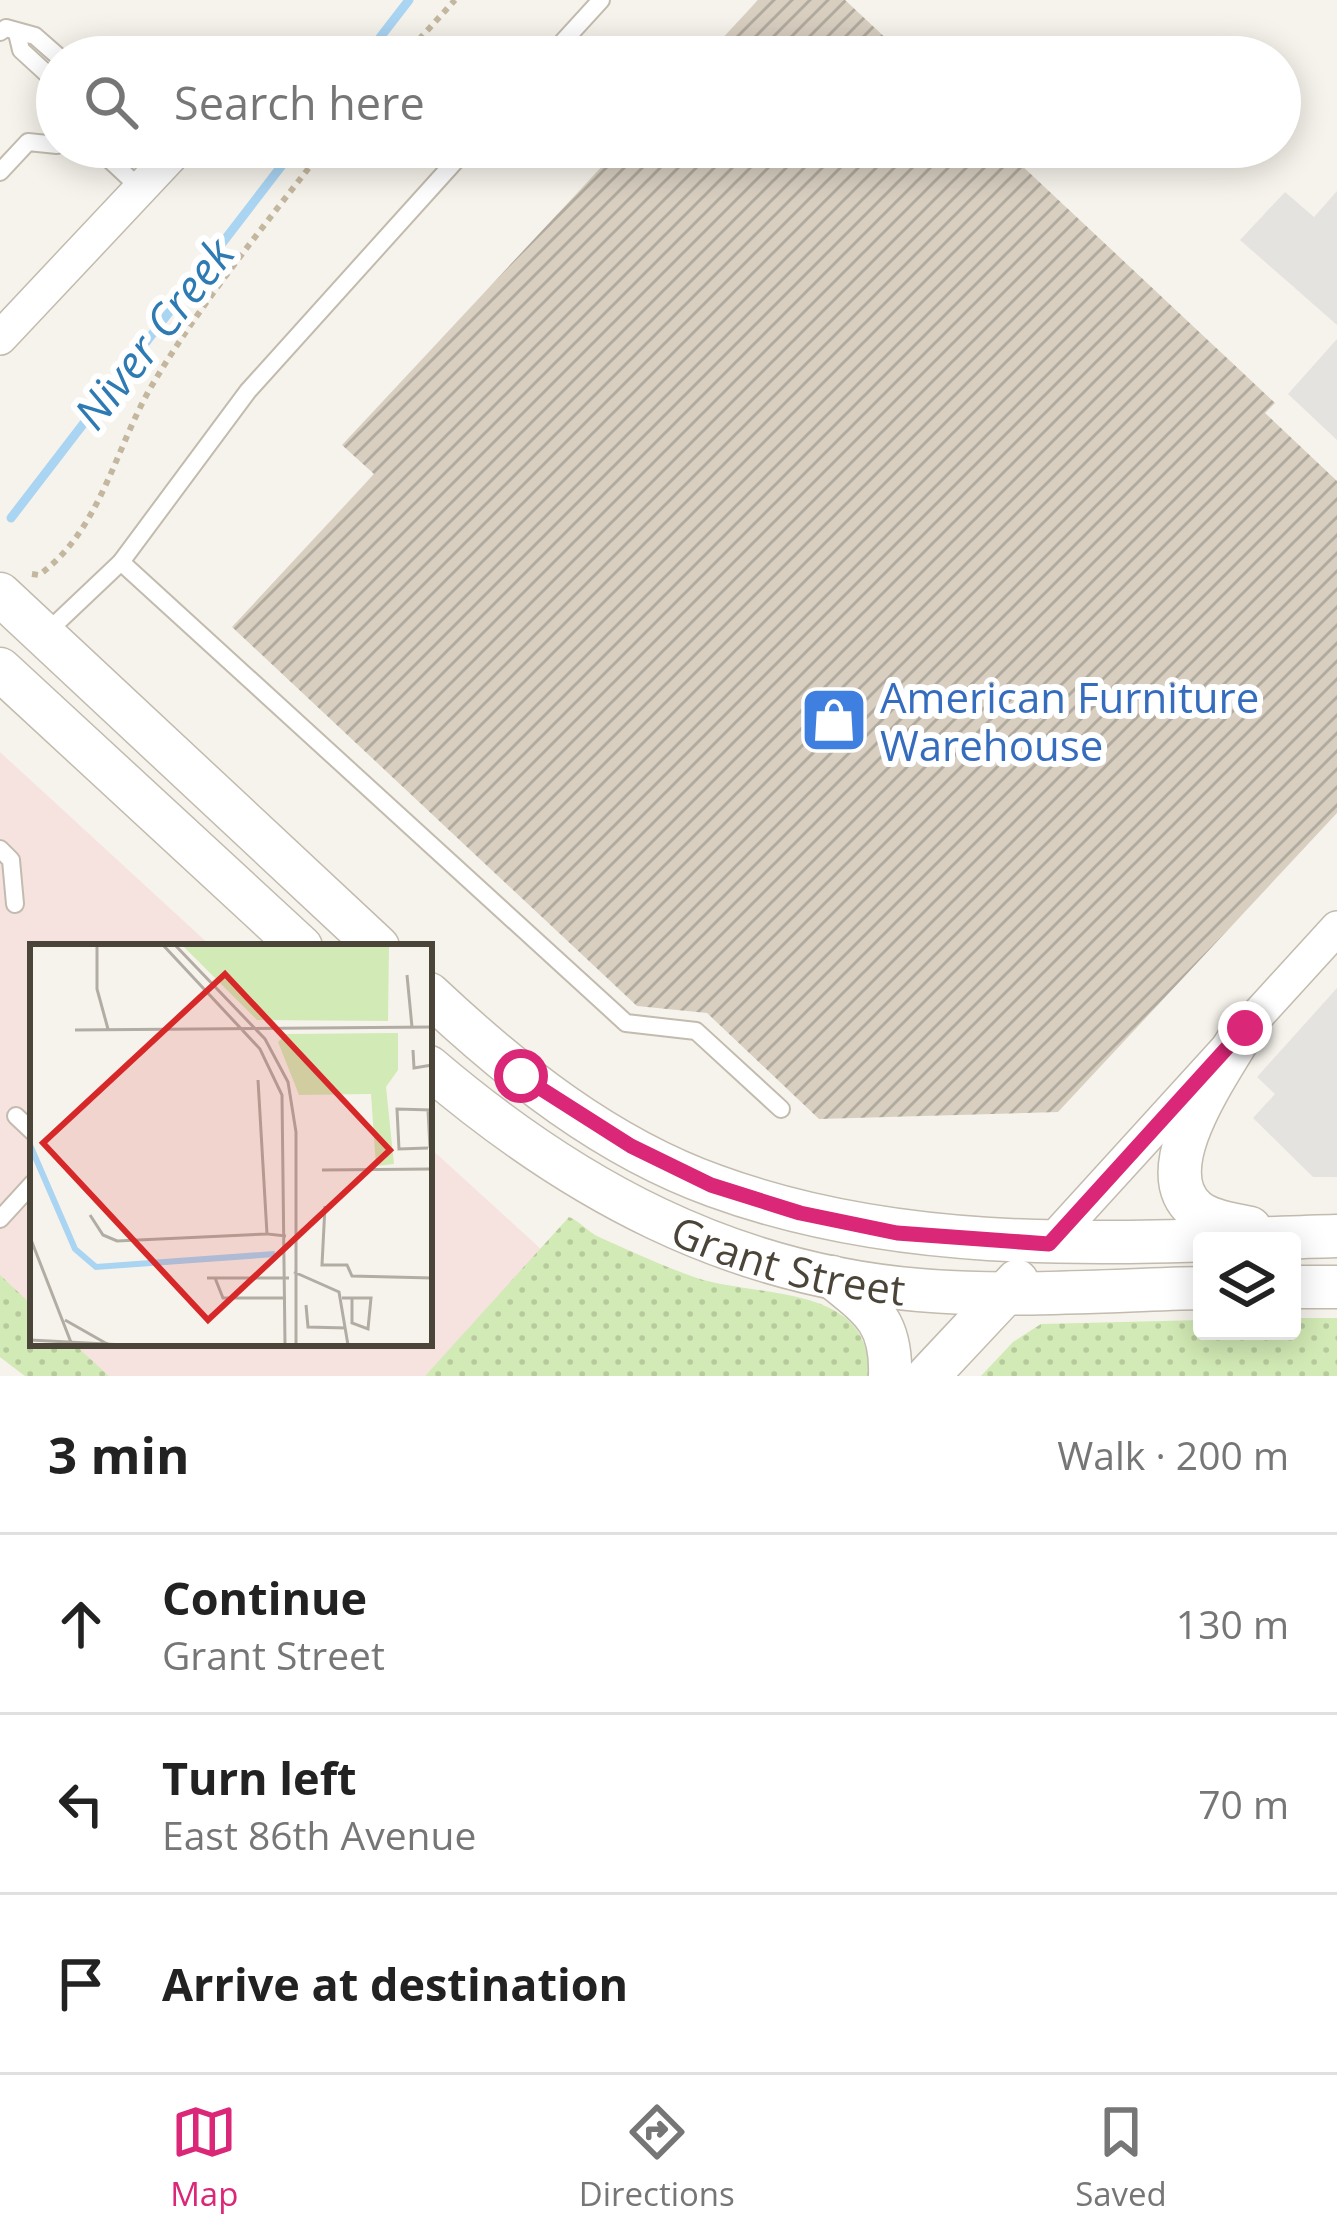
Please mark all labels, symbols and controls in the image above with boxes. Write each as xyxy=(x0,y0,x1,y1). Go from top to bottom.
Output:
search box xyxy=(36,36,1301,168)
icon: search xyxy=(78,69,144,135)
text: Search here xyxy=(174,72,425,133)
water label: Niver Creek xyxy=(59,223,248,441)
place label: American Furniture Warehouse xyxy=(880,668,1259,773)
shop icon: American Furniture Warehouse xyxy=(799,685,869,755)
inset map xyxy=(30,944,432,1346)
route end xyxy=(1218,1001,1272,1055)
route start xyxy=(494,1049,548,1103)
street label: Grant Street xyxy=(663,1201,909,1317)
map controls xyxy=(1193,1232,1301,1340)
button: layers xyxy=(1193,1232,1301,1340)
text: 3 min xyxy=(48,1419,190,1489)
text: Walk · 200 m xyxy=(1057,1428,1289,1481)
text: Continue xyxy=(162,1567,367,1628)
icon: ahead xyxy=(48,1591,114,1657)
text: 130 m xyxy=(1176,1597,1289,1650)
text: Grant Street xyxy=(162,1628,385,1681)
text: Turn left xyxy=(162,1747,357,1808)
icon: left xyxy=(48,1771,114,1837)
text: 70 m xyxy=(1198,1777,1289,1830)
text: East 86th Avenue xyxy=(162,1808,476,1861)
icon: arrive xyxy=(48,1951,114,2017)
text: Arrive at destination xyxy=(162,1953,628,2014)
tab: Map xyxy=(170,2099,238,2216)
tab: Directions xyxy=(579,2099,735,2216)
tab: Saved xyxy=(1075,2099,1167,2216)

